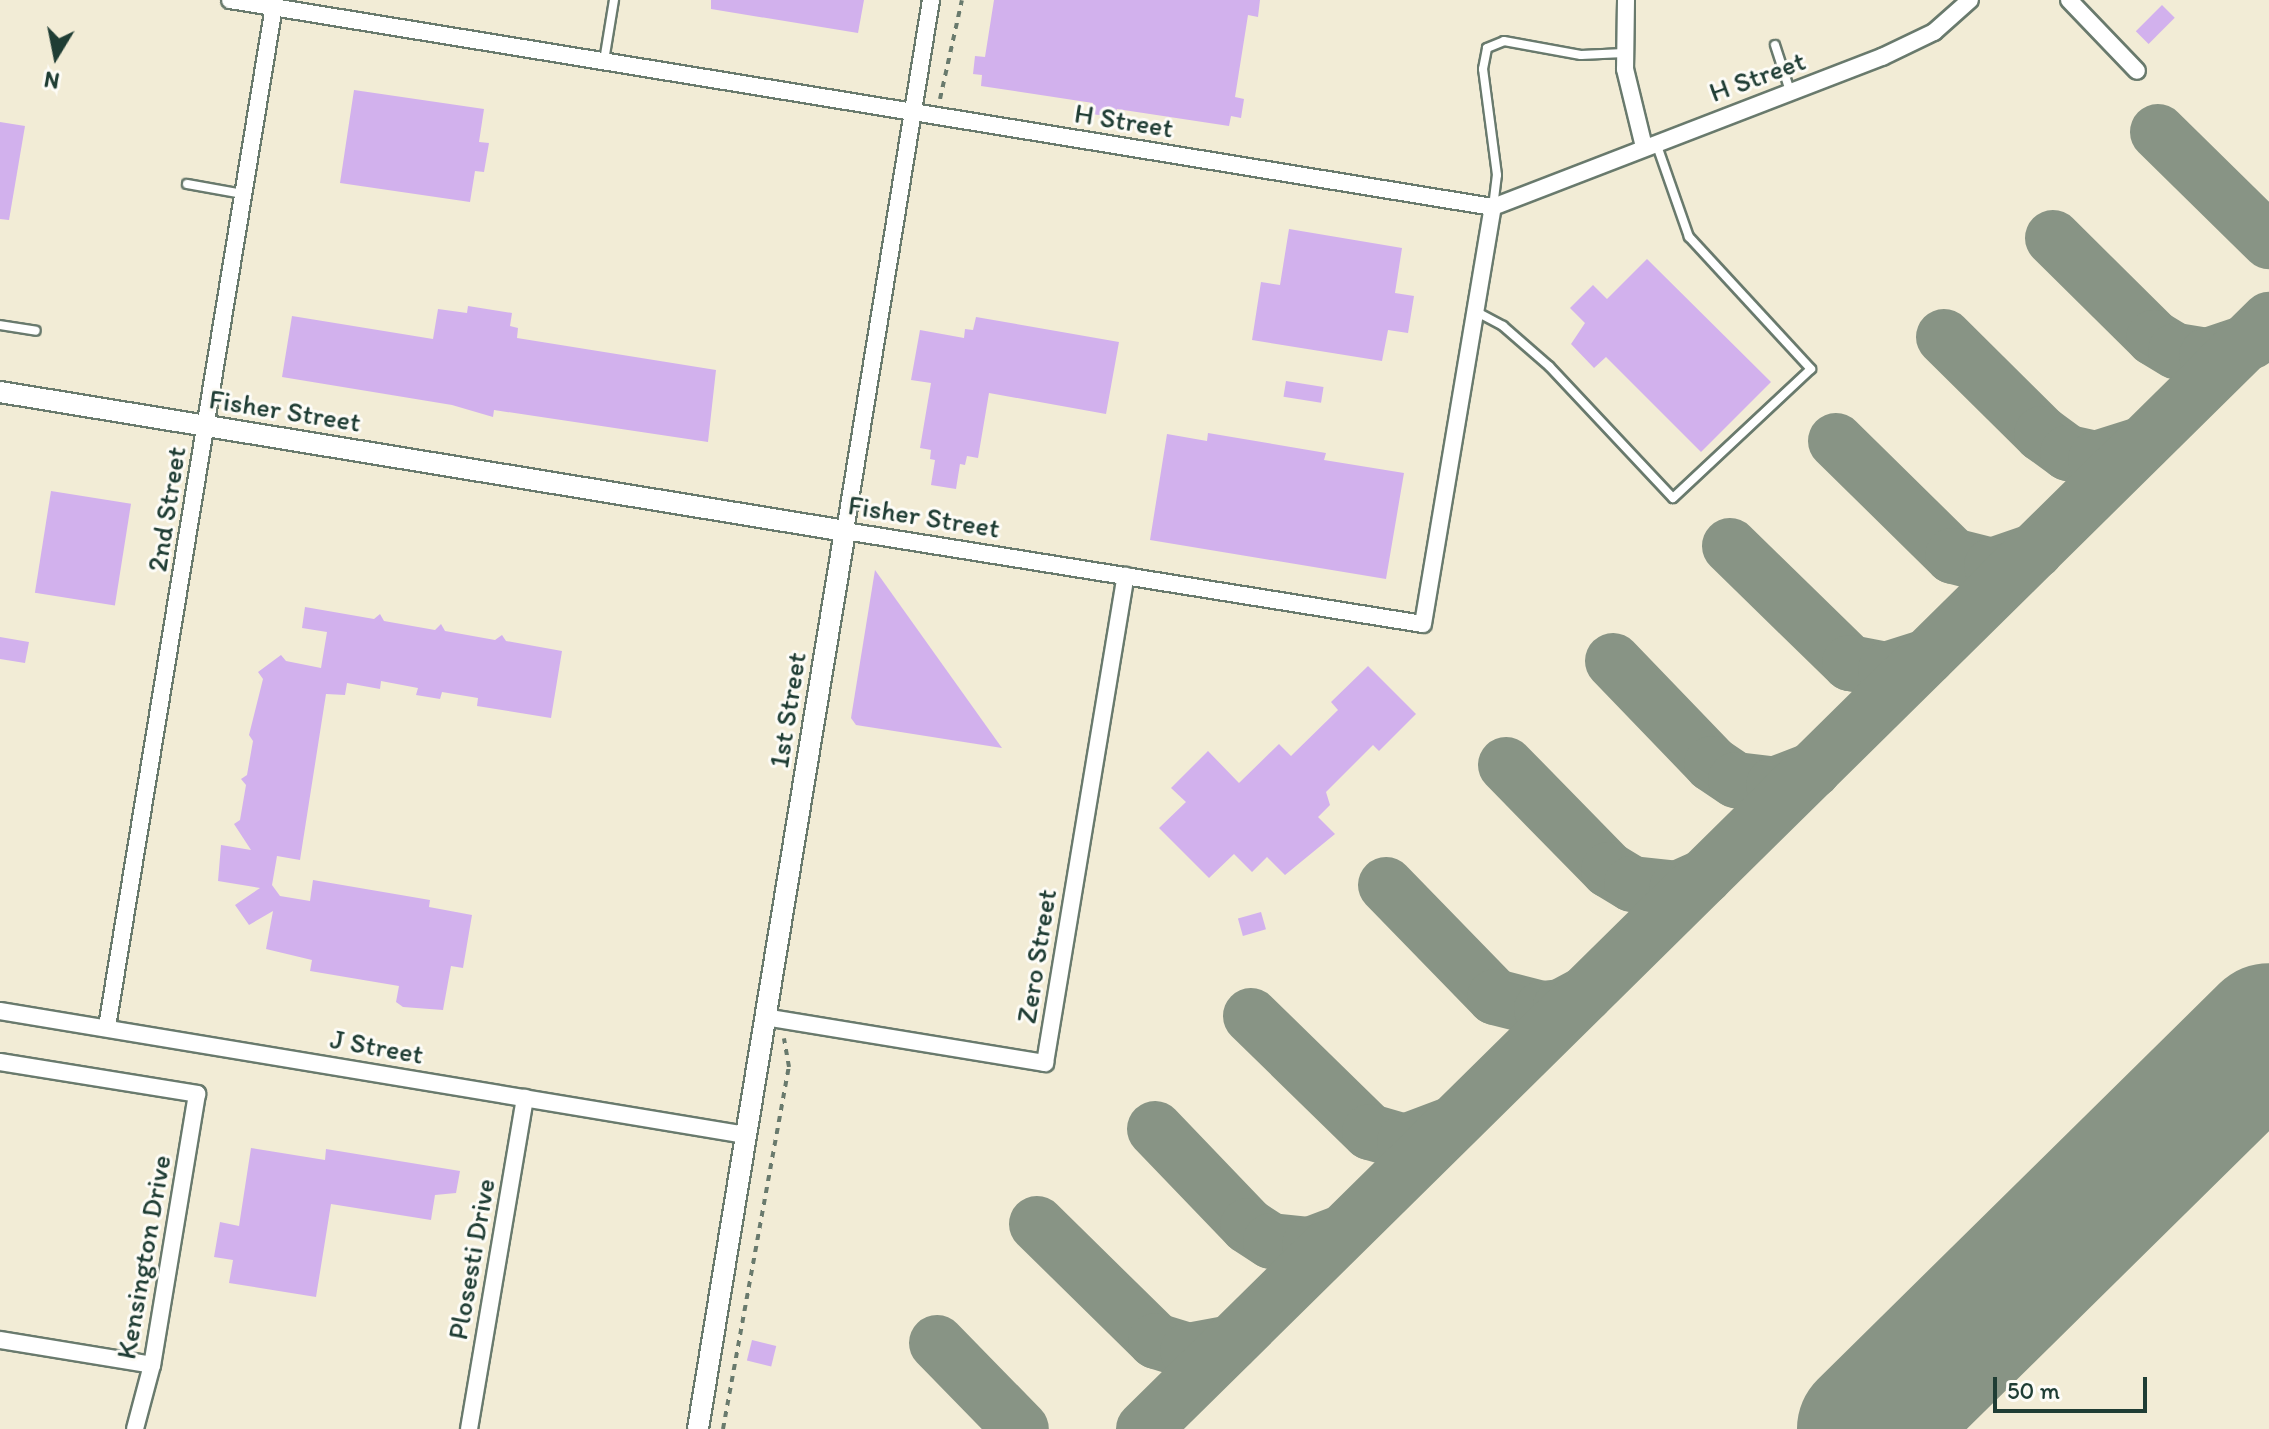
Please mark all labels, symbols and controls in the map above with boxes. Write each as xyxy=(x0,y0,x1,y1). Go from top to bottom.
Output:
north arrow xyxy=(16,16,96,96)
street label: H Street xyxy=(1704,43,1810,109)
text: N xyxy=(42,66,61,95)
street label: H Street xyxy=(1072,96,1176,144)
street label: Fisher Street xyxy=(207,381,363,439)
street label: 2nd Street xyxy=(140,444,192,574)
street label: Fisher Street xyxy=(846,487,1002,545)
street label: 1st Street xyxy=(761,650,813,770)
street label: Zero Street xyxy=(1009,887,1063,1025)
street label: J Street xyxy=(328,1021,426,1071)
street label: Kensington Drive xyxy=(109,1152,177,1362)
street label: Plosesti Drive xyxy=(440,1176,502,1342)
scale bar xyxy=(1997,1361,2151,1411)
text: 50 m xyxy=(2007,1376,2060,1405)

